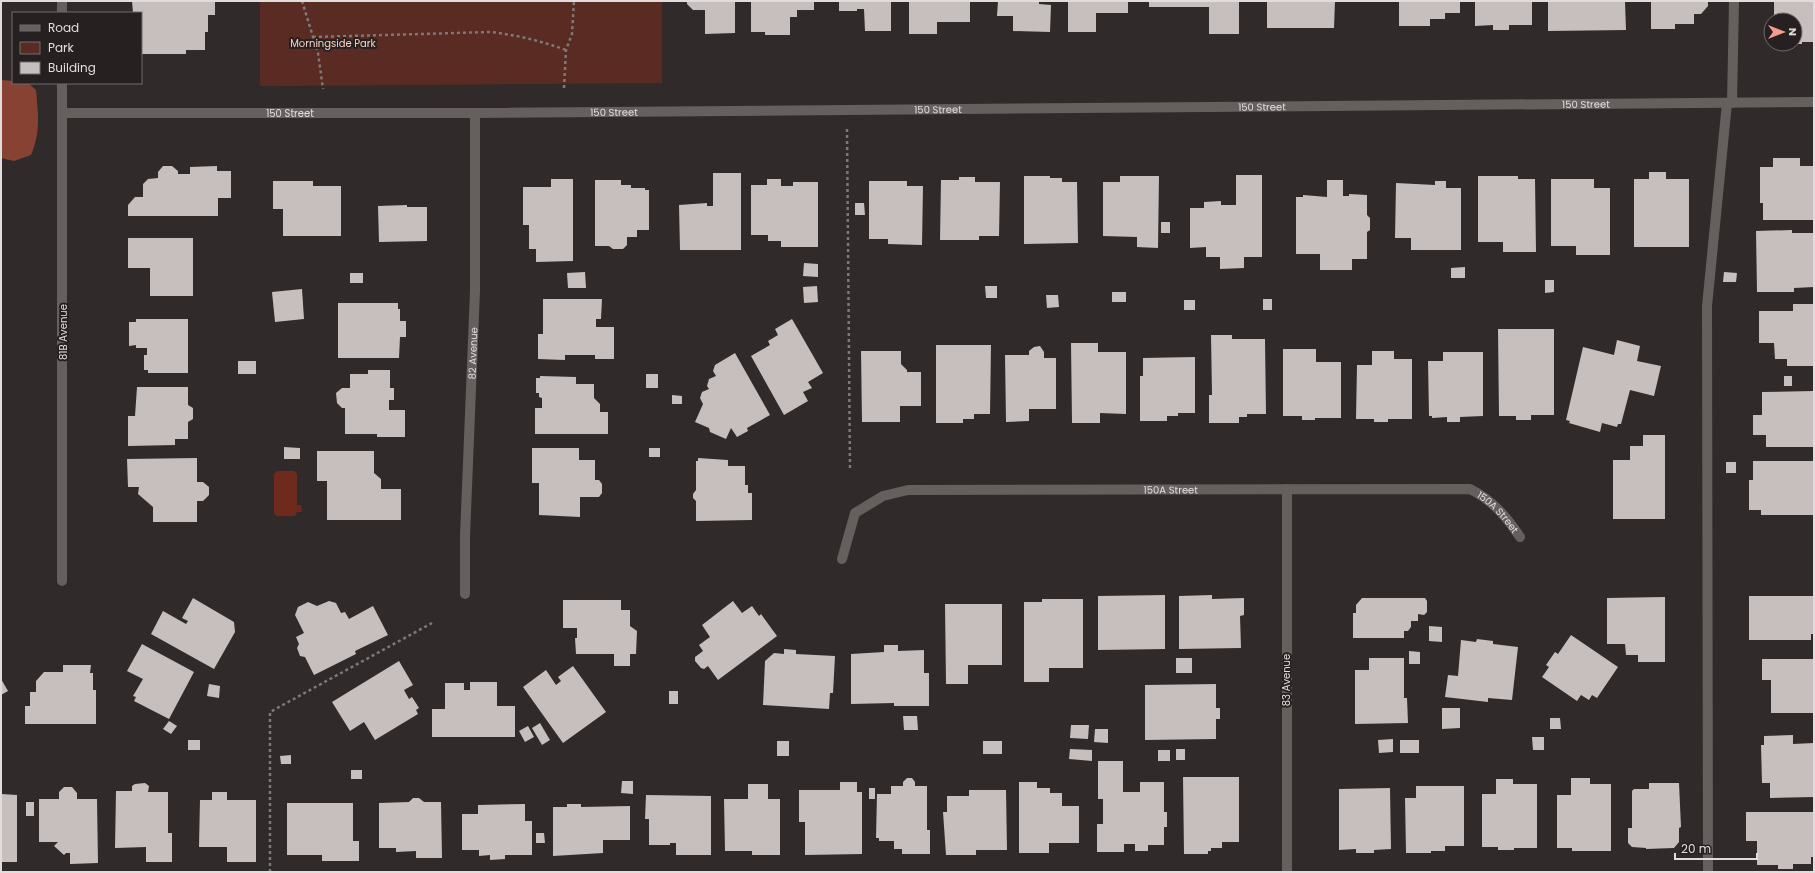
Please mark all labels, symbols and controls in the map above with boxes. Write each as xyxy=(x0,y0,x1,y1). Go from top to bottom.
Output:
legend xyxy=(12,12,142,84)
north arrow xyxy=(1763,12,1803,52)
text: Road xyxy=(48,19,79,36)
text: N xyxy=(1785,28,1801,36)
park label: Morningside Park xyxy=(290,36,377,51)
text: Park xyxy=(48,39,75,56)
text: Building xyxy=(48,59,96,76)
street label: 150 Street xyxy=(1562,97,1610,112)
street label: 150 Street xyxy=(1238,99,1286,115)
street label: 150 Street xyxy=(914,102,962,117)
street label: 150 Street xyxy=(590,105,638,120)
street label: 150 Street xyxy=(266,106,314,121)
street label: 81B Avenue xyxy=(56,304,71,360)
street label: 82 Avenue xyxy=(464,327,482,380)
street label: 150A Street xyxy=(1143,482,1198,498)
street label: 150A Street xyxy=(1474,488,1522,537)
street label: 83 Avenue xyxy=(1279,654,1294,706)
scale bar xyxy=(1675,835,1757,861)
text: 20 m xyxy=(1681,840,1711,857)

